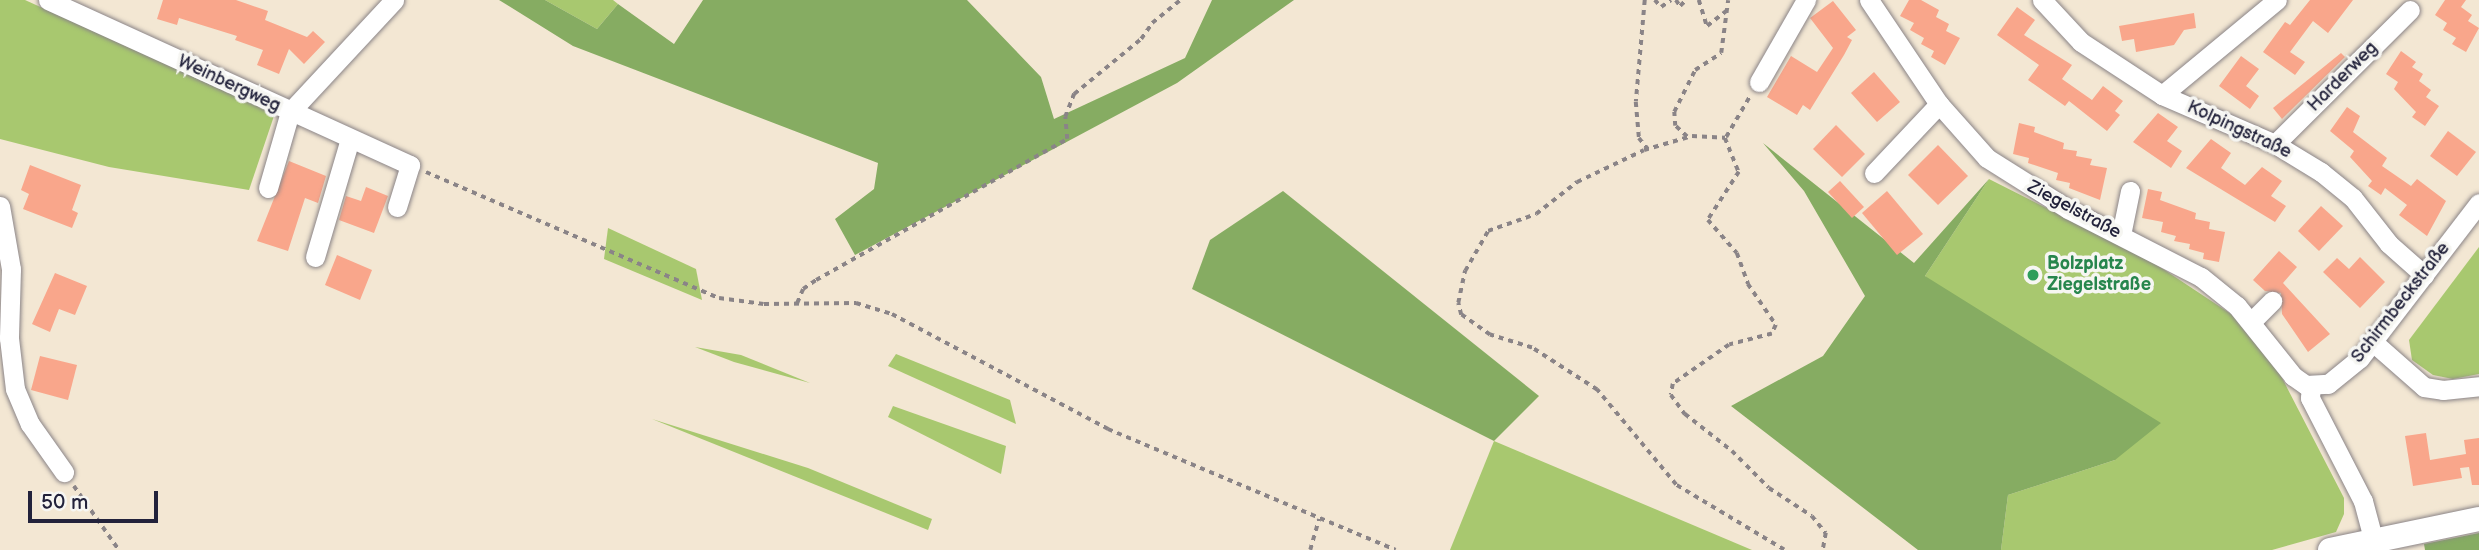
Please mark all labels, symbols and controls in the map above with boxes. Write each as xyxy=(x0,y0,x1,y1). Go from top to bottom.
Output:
street label: Harderweg xyxy=(2304,38,2382,116)
street label: Weinbergweg xyxy=(174,51,284,117)
street label: Kolpingstraße xyxy=(2184,96,2294,164)
street label: Ziegelstraße xyxy=(2024,176,2124,244)
street label: Schirmbeckstraße xyxy=(2347,238,2455,368)
place label: Bolzplatz Ziegelstraße xyxy=(2047,254,2151,296)
marker: Bolzplatz Ziegelstraße xyxy=(2025,267,2041,283)
scale bar xyxy=(32,476,161,520)
text: 50 m xyxy=(41,490,88,515)

